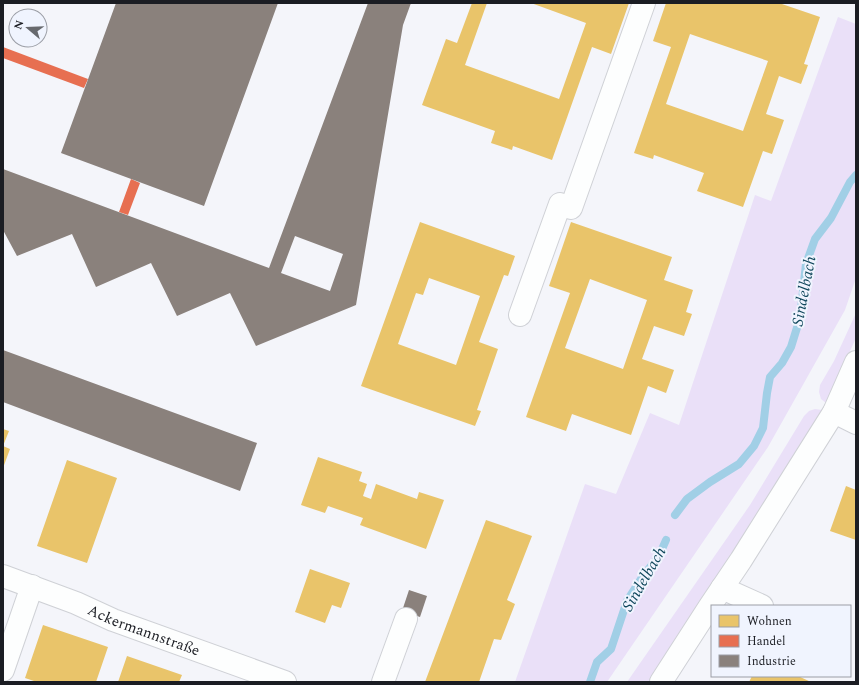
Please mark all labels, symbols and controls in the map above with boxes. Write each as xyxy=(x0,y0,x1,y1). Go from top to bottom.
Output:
north arrow xyxy=(8,8,48,48)
text: N xyxy=(10,18,29,32)
water label: Sindelbach xyxy=(785,254,823,328)
water label: Sindelbach xyxy=(616,542,672,616)
street label: Ackermannstraße xyxy=(84,598,203,662)
legend xyxy=(711,605,851,677)
text: Wohnen xyxy=(747,612,792,631)
text: Handel xyxy=(747,632,786,651)
text: Industrie xyxy=(747,652,796,671)

